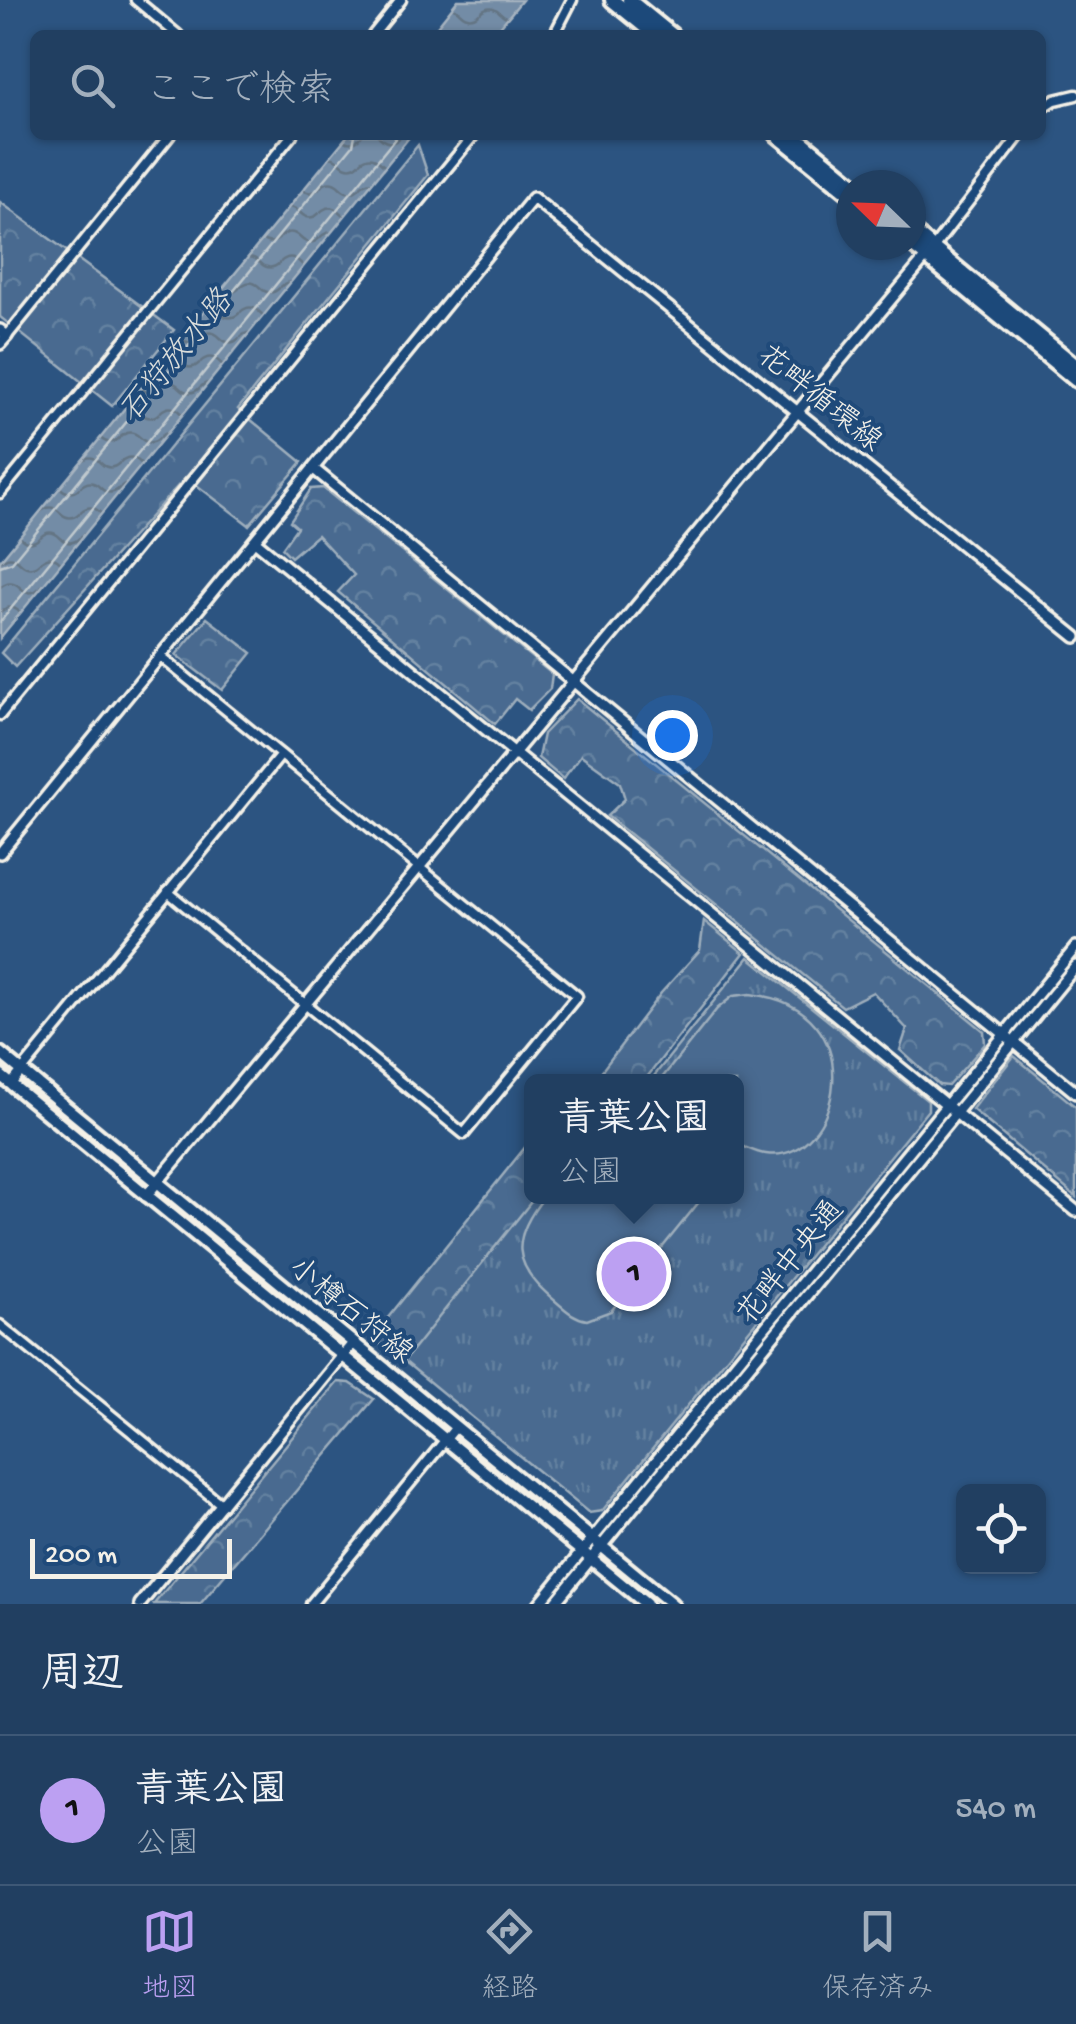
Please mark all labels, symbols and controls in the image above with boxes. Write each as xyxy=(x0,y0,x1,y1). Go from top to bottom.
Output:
search box xyxy=(30,30,1046,140)
icon: search xyxy=(65,58,120,113)
text: ここで検索 xyxy=(145,71,335,115)
north arrow xyxy=(836,170,926,260)
water label: 石狩放水路 xyxy=(112,282,244,432)
street label: 花畔循環線 xyxy=(749,338,889,461)
your location xyxy=(647,710,698,761)
popup xyxy=(524,1074,744,1204)
text: 青葉公園 xyxy=(558,1100,710,1144)
text: 公園 xyxy=(558,1156,622,1194)
street label: 花畔中央通 xyxy=(730,1193,853,1333)
pin: 1 xyxy=(602,1236,666,1312)
street label: 小樽石狩線 xyxy=(280,1250,420,1373)
map controls xyxy=(956,1484,1046,1574)
button: locate xyxy=(956,1484,1046,1574)
scale bar xyxy=(30,1534,232,1578)
text: 200 m xyxy=(45,1540,117,1573)
text: 周辺 xyxy=(40,1653,124,1702)
text: 青葉公園 xyxy=(135,1771,287,1815)
text: 1 xyxy=(66,1791,79,1829)
text: 540 m xyxy=(956,1791,1036,1829)
text: 公園 xyxy=(135,1827,199,1865)
tab: 地図 xyxy=(142,1904,198,2007)
tab: 経路 xyxy=(482,1904,538,2007)
tab: 保存済み xyxy=(822,1904,934,2007)

